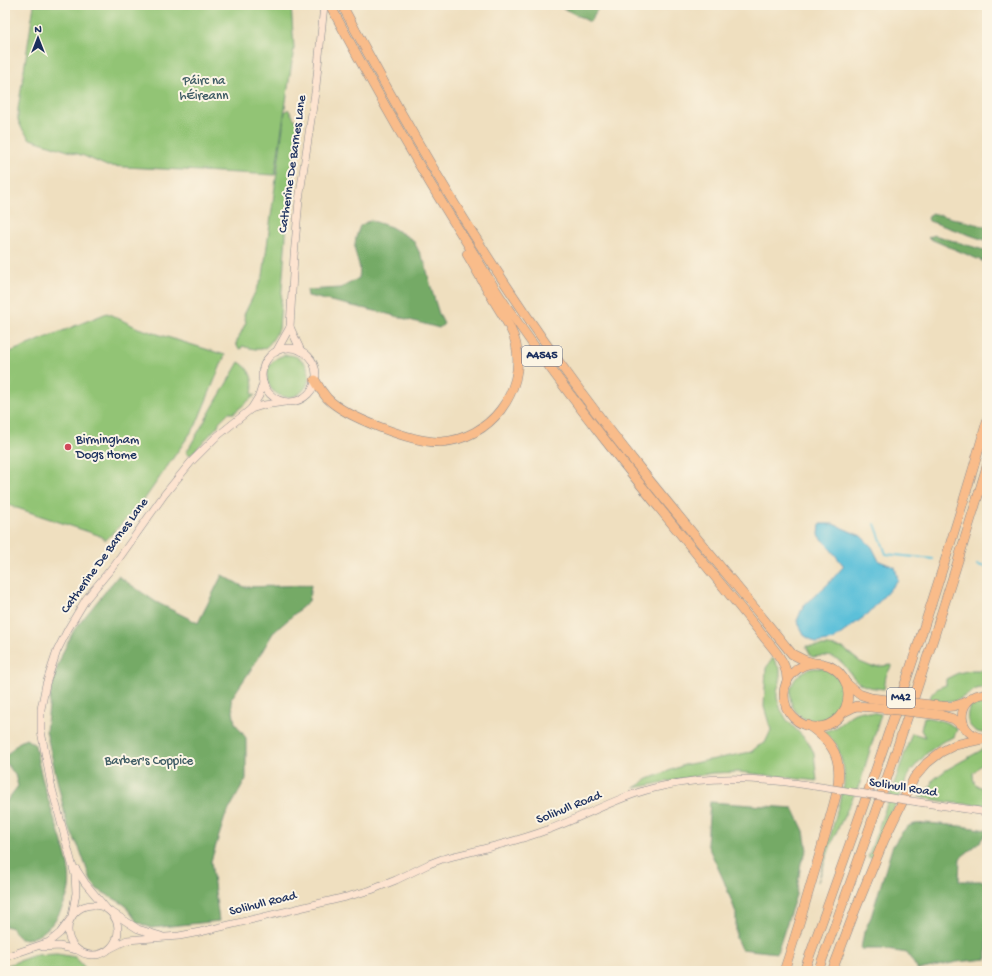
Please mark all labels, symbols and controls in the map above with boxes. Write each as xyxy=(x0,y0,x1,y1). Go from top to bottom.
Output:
north arrow xyxy=(18,18,58,58)
text: N xyxy=(34,24,42,36)
park label: Páirc na hÉireann xyxy=(180,74,229,104)
street label: Catherine De Barnes Lane xyxy=(276,94,310,234)
road number: A4545 xyxy=(522,346,562,366)
place label: Birmingham Dogs Home xyxy=(75,433,139,463)
marker: Birmingham Dogs Home xyxy=(63,442,73,452)
street label: Catherine De Barnes Lane xyxy=(58,495,152,617)
road number: M42 xyxy=(887,688,915,708)
park label: Barber's Coppice xyxy=(104,754,193,769)
street label: Solihull Road xyxy=(868,775,939,801)
street label: Solihull Road xyxy=(534,788,605,828)
street label: Solihull Road xyxy=(228,888,299,920)

